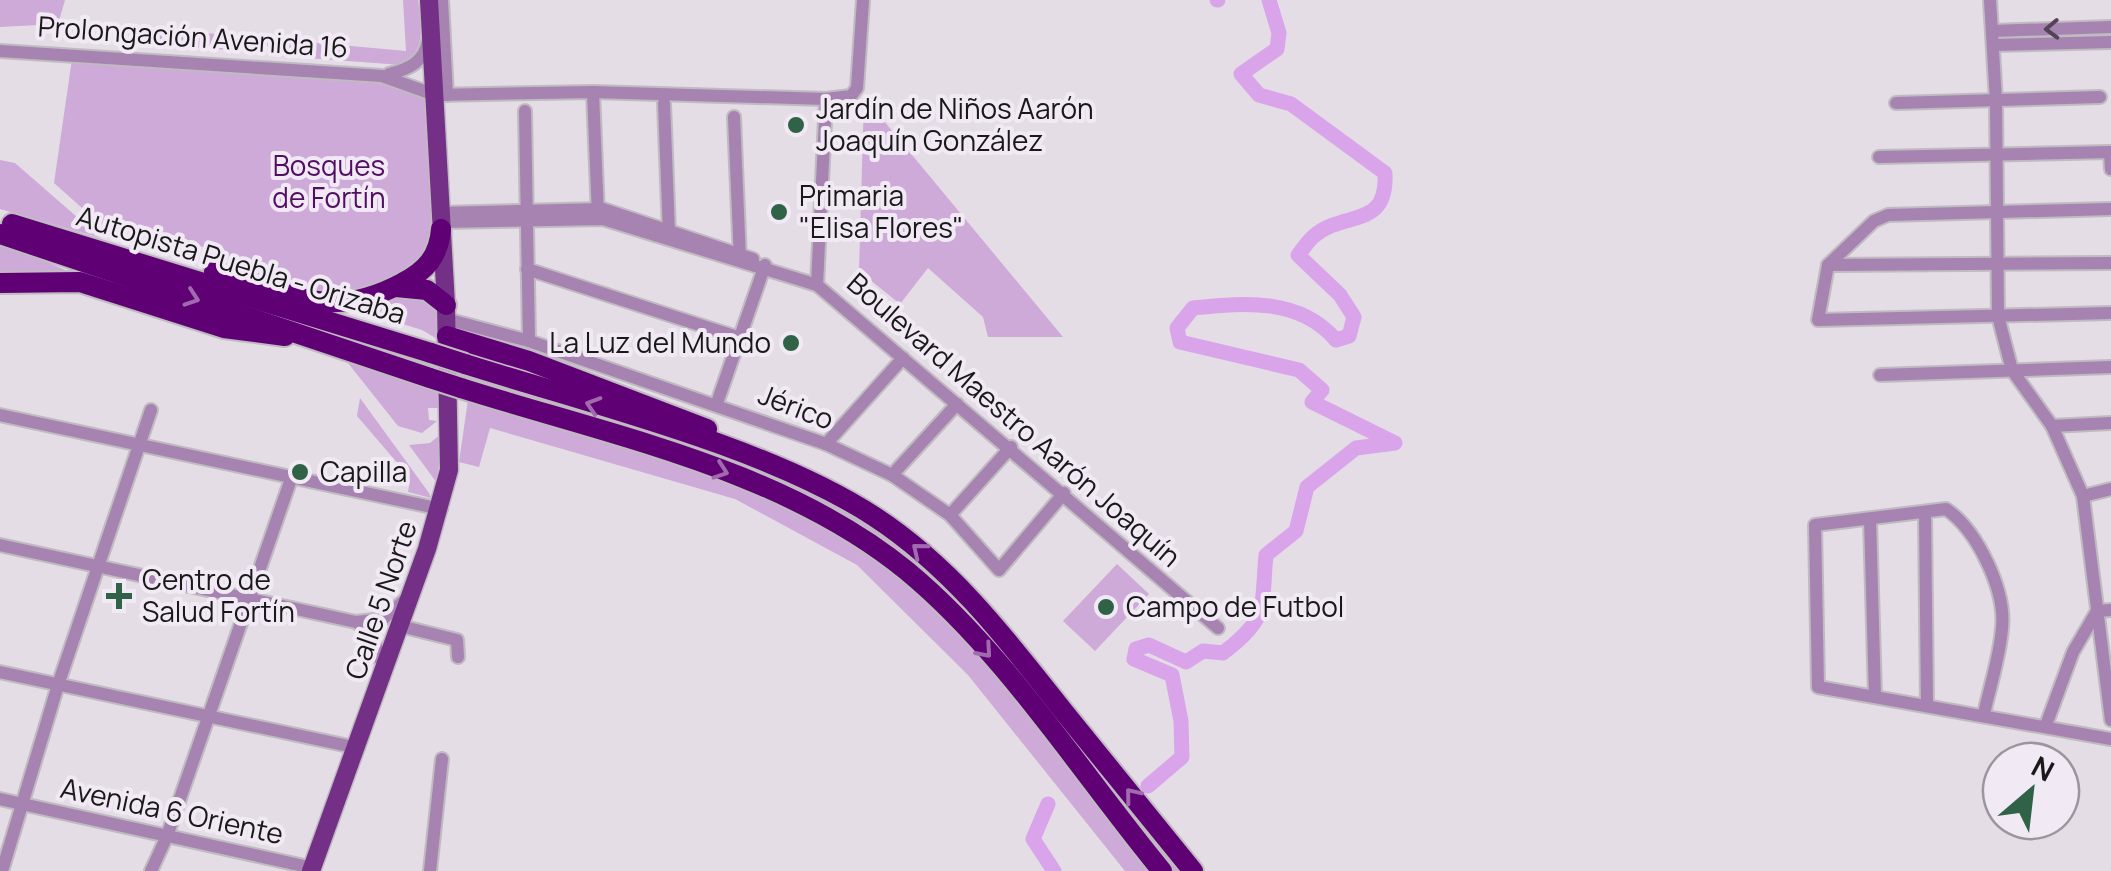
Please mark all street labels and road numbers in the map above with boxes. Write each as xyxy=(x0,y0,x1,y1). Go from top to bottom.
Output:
street label: Prolongación Avenida 16 xyxy=(37,6,350,66)
street label: Autopista Puebla - Orizaba xyxy=(72,196,410,332)
street label: Boulevard Maestro Aarón Joaquín xyxy=(840,264,1190,575)
street label: Jérico xyxy=(753,374,839,438)
street label: Calle 5 Norte xyxy=(335,515,425,684)
street label: Avenida 6 Oriente xyxy=(57,768,287,852)

